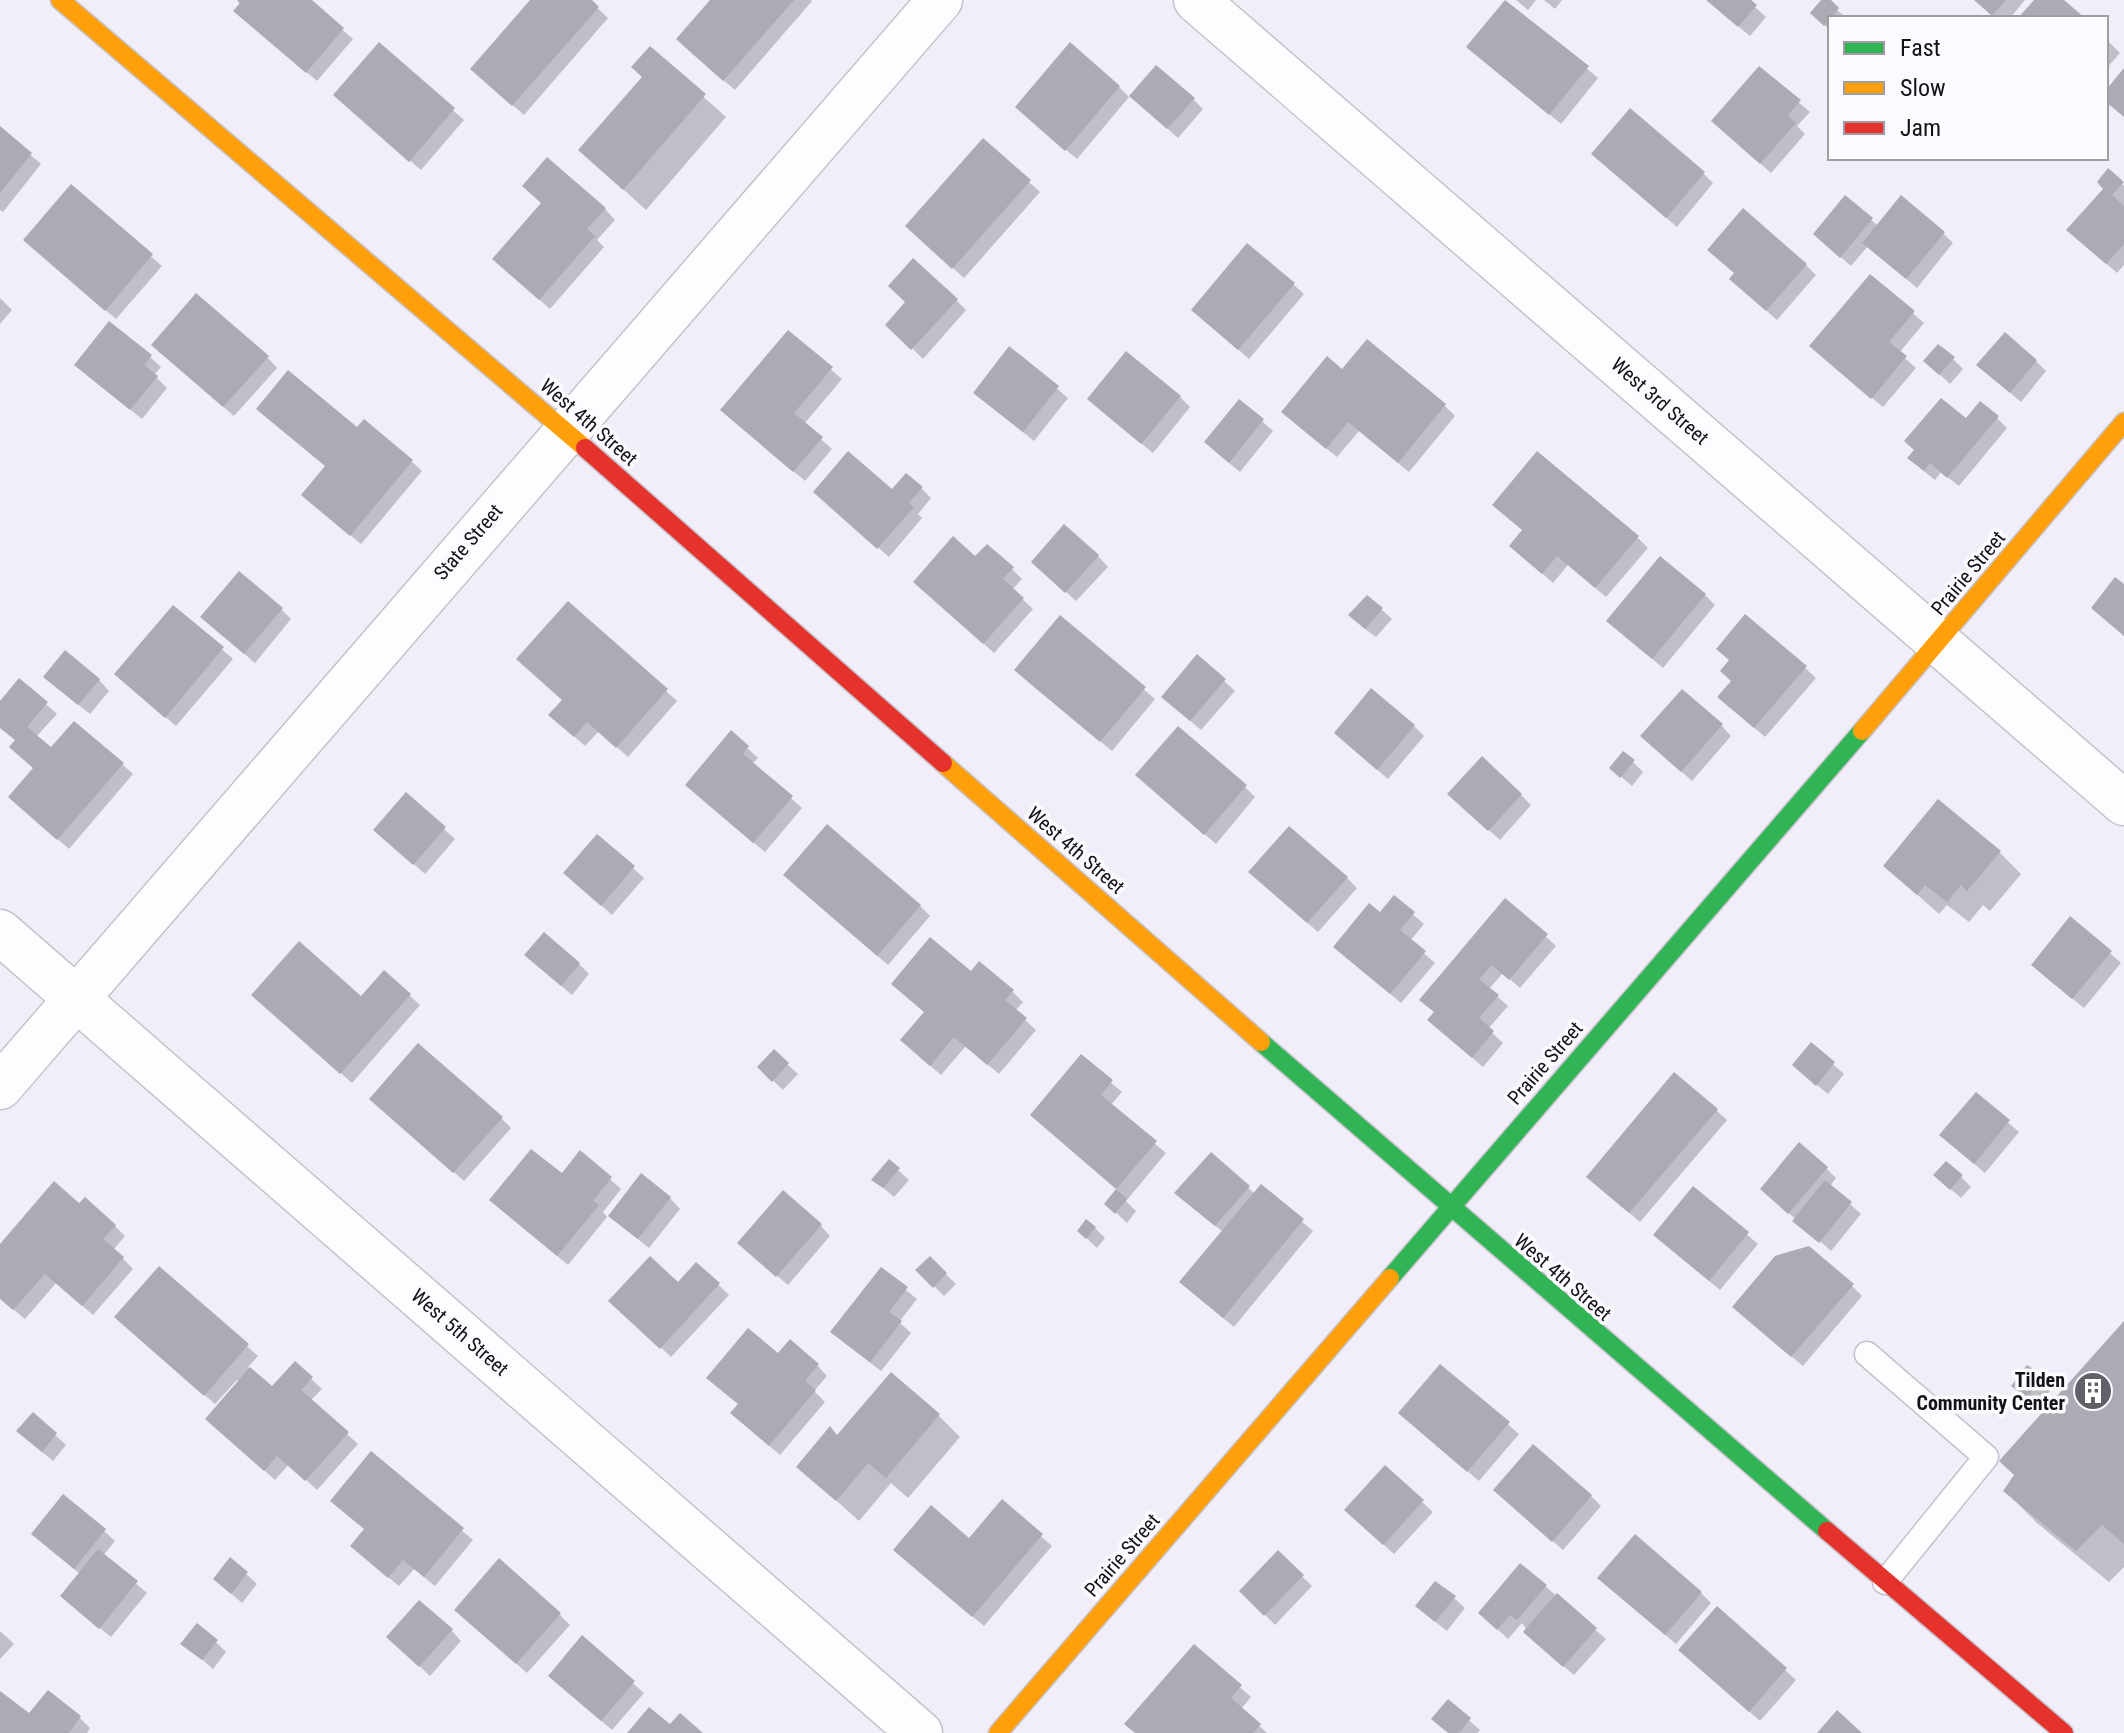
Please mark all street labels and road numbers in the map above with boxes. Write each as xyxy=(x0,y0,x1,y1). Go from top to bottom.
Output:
street label: West 3rd Street xyxy=(1606,352,1714,450)
street label: West 4th Street xyxy=(536,373,643,471)
street label: State Street xyxy=(429,499,507,585)
street label: Prairie Street xyxy=(1926,526,2010,620)
street label: West 4th Street xyxy=(1023,801,1130,899)
street label: Prairie Street xyxy=(1502,1016,1588,1110)
street label: West 4th Street xyxy=(1510,1228,1617,1326)
street label: West 5th Street xyxy=(407,1283,514,1381)
street label: Prairie Street xyxy=(1079,1508,1165,1602)

